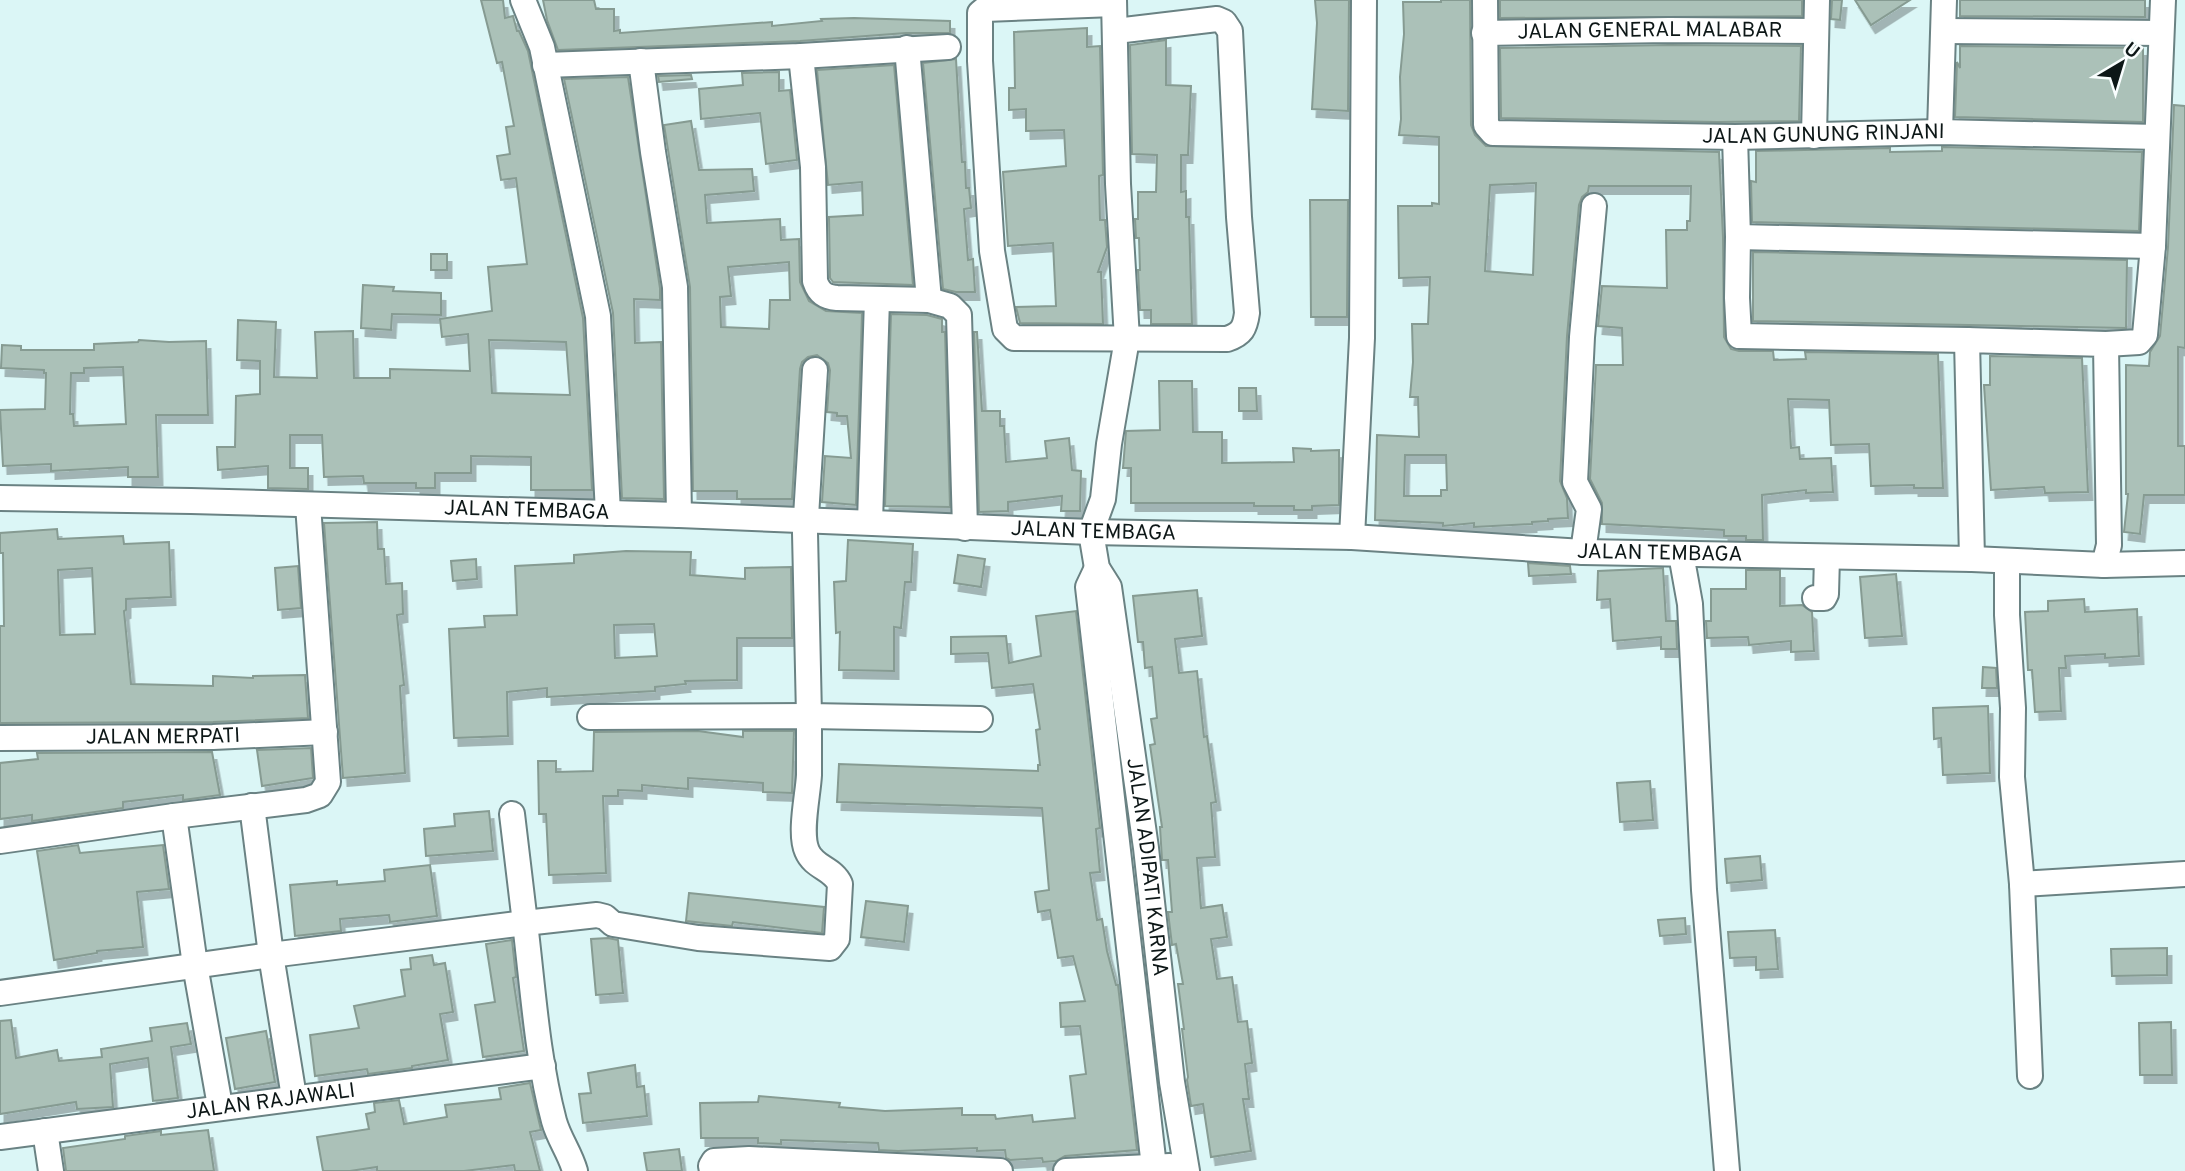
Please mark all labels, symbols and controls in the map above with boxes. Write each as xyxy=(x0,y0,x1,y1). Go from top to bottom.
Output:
street label: JALAN GENERAL MALABAR xyxy=(1517,16,1783,46)
north arrow xyxy=(2087,28,2157,98)
text: U xyxy=(2119,38,2144,65)
street label: JALAN GUNUNG RINJANI xyxy=(1702,118,1945,151)
street label: JALAN TEMBAGA xyxy=(444,495,610,527)
street label: JALAN TEMBAGA xyxy=(1010,515,1177,547)
street label: JALAN TEMBAGA xyxy=(1576,538,1743,568)
street label: JALAN MERPATI xyxy=(86,722,241,751)
street label: JALAN ADIPATI KARNA xyxy=(1120,756,1174,978)
street label: JALAN RAJAWALI xyxy=(184,1077,357,1126)

